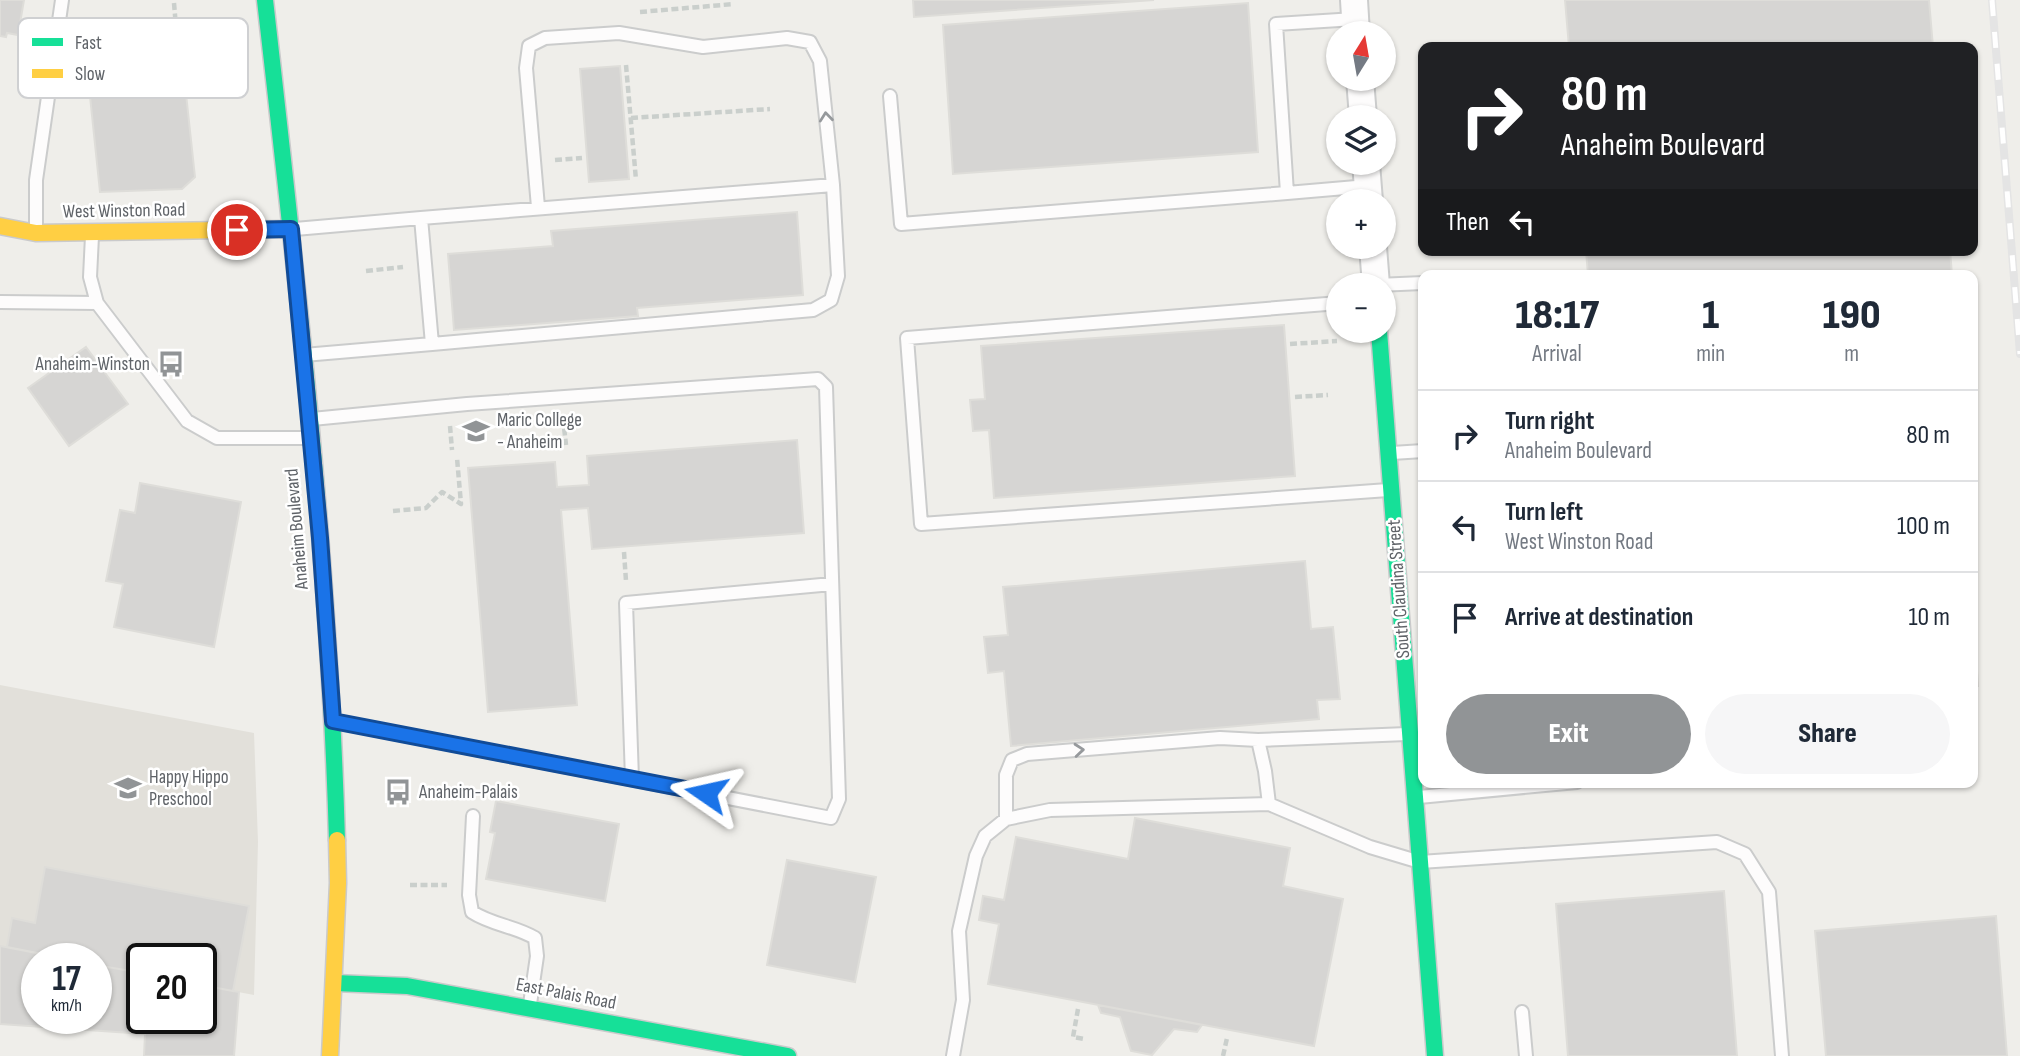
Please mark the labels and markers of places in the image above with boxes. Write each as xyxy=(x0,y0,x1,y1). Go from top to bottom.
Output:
pin xyxy=(207,200,267,260)
bus stop icon: Anaheim-Winston xyxy=(156,349,186,379)
place label: Anaheim-Winston xyxy=(35,353,150,376)
place label: Maric College - Anaheim xyxy=(497,409,582,454)
school or university icon: Maric College - Anaheim xyxy=(461,416,491,446)
place label: Happy Hippo Preschool xyxy=(149,766,229,811)
school or university icon: Happy Hippo Preschool xyxy=(113,773,143,803)
bus stop icon: Anaheim-Palais xyxy=(383,777,413,807)
place label: Anaheim-Palais xyxy=(418,781,518,804)

